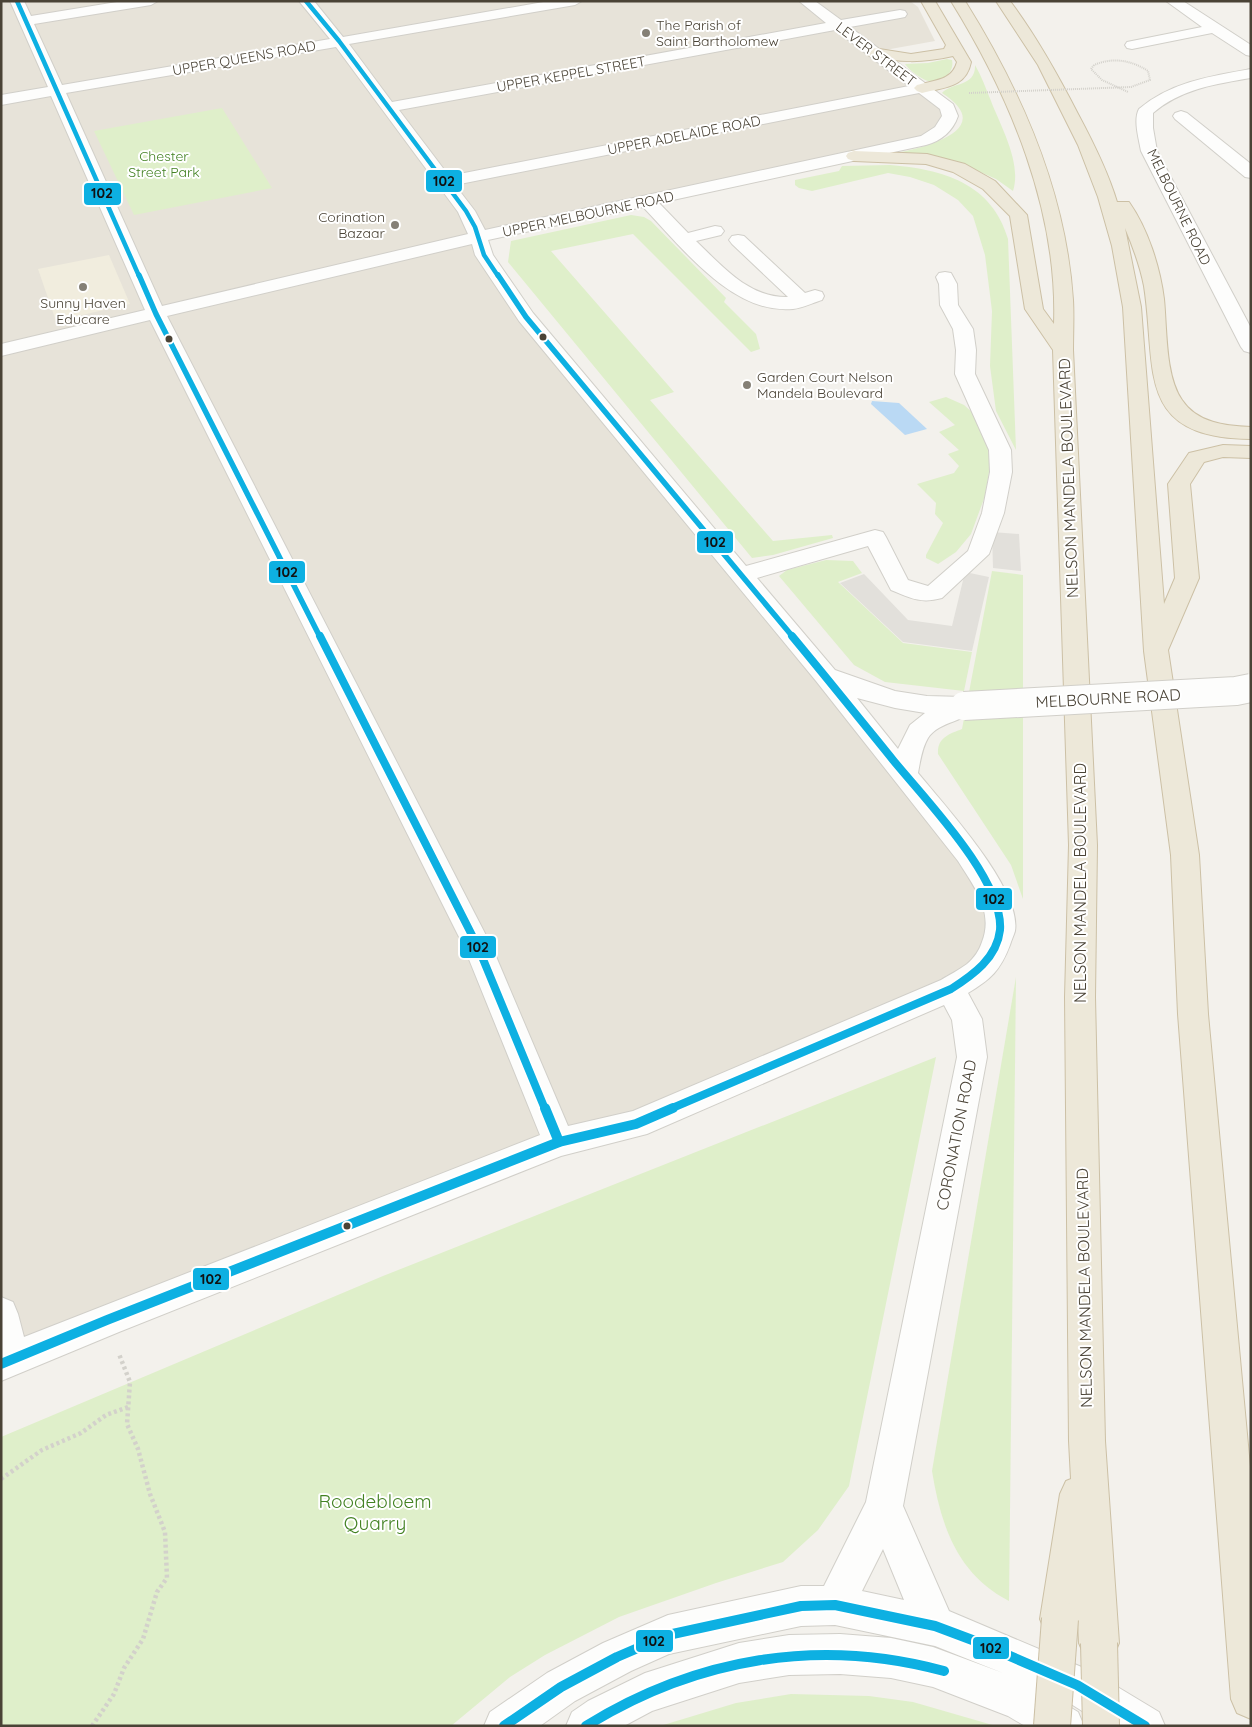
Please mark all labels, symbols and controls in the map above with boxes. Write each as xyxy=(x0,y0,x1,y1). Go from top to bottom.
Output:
place label: The Parish of Saint Bartholomew xyxy=(656,16,779,50)
street label: LEVER STREET xyxy=(832,18,920,90)
marker: The Parish of Saint Bartholomew xyxy=(640,27,652,39)
street label: UPPER QUEENS ROAD xyxy=(171,37,317,79)
street label: UPPER KEPPEL STREET xyxy=(495,52,647,96)
street label: UPPER ADELAIDE ROAD xyxy=(606,111,762,159)
street label: MELBOURNE ROAD xyxy=(1143,146,1215,268)
park label: Chester Street Park xyxy=(128,147,200,181)
line badge: 102 xyxy=(425,169,463,193)
text: 102 xyxy=(433,172,455,190)
line badge: 102 xyxy=(83,182,122,206)
text: 102 xyxy=(91,184,113,202)
street label: UPPER MELBOURNE ROAD xyxy=(501,187,675,241)
place label: Corination Bazaar xyxy=(318,208,386,242)
marker: Corination Bazaar xyxy=(389,219,401,231)
marker: Sunny Haven Educare xyxy=(77,281,89,293)
place label: Sunny Haven Educare xyxy=(40,294,126,328)
unlabelled marker xyxy=(538,332,548,342)
unlabelled marker xyxy=(164,334,174,344)
street label: NELSON MANDELA BOULEVARD xyxy=(1054,358,1082,598)
place label: Garden Court Nelson Mandela Boulevard xyxy=(757,368,893,402)
marker: Garden Court Nelson Mandela Boulevard xyxy=(741,379,753,391)
line badge: 102 xyxy=(696,530,734,554)
text: 102 xyxy=(704,533,726,551)
line badge: 102 xyxy=(268,560,306,584)
text: 102 xyxy=(276,563,298,581)
street label: MELBOURNE ROAD xyxy=(1035,684,1181,712)
street label: NELSON MANDELA BOULEVARD xyxy=(1070,763,1090,1003)
line badge: 102 xyxy=(975,887,1013,911)
text: 102 xyxy=(983,890,1005,908)
line badge: 102 xyxy=(459,935,497,959)
text: 102 xyxy=(467,938,489,956)
street label: CORONATION ROAD xyxy=(932,1058,980,1212)
street label: NELSON MANDELA BOULEVARD xyxy=(1072,1168,1096,1408)
unlabelled marker xyxy=(342,1221,352,1231)
line badge: 102 xyxy=(192,1267,230,1291)
text: 102 xyxy=(200,1270,222,1288)
park label: Roodebloem Quarry xyxy=(318,1489,432,1535)
line badge: 102 xyxy=(635,1629,674,1653)
text: 102 xyxy=(643,1632,665,1650)
line badge: 102 xyxy=(972,1636,1010,1660)
text: 102 xyxy=(980,1639,1002,1657)

